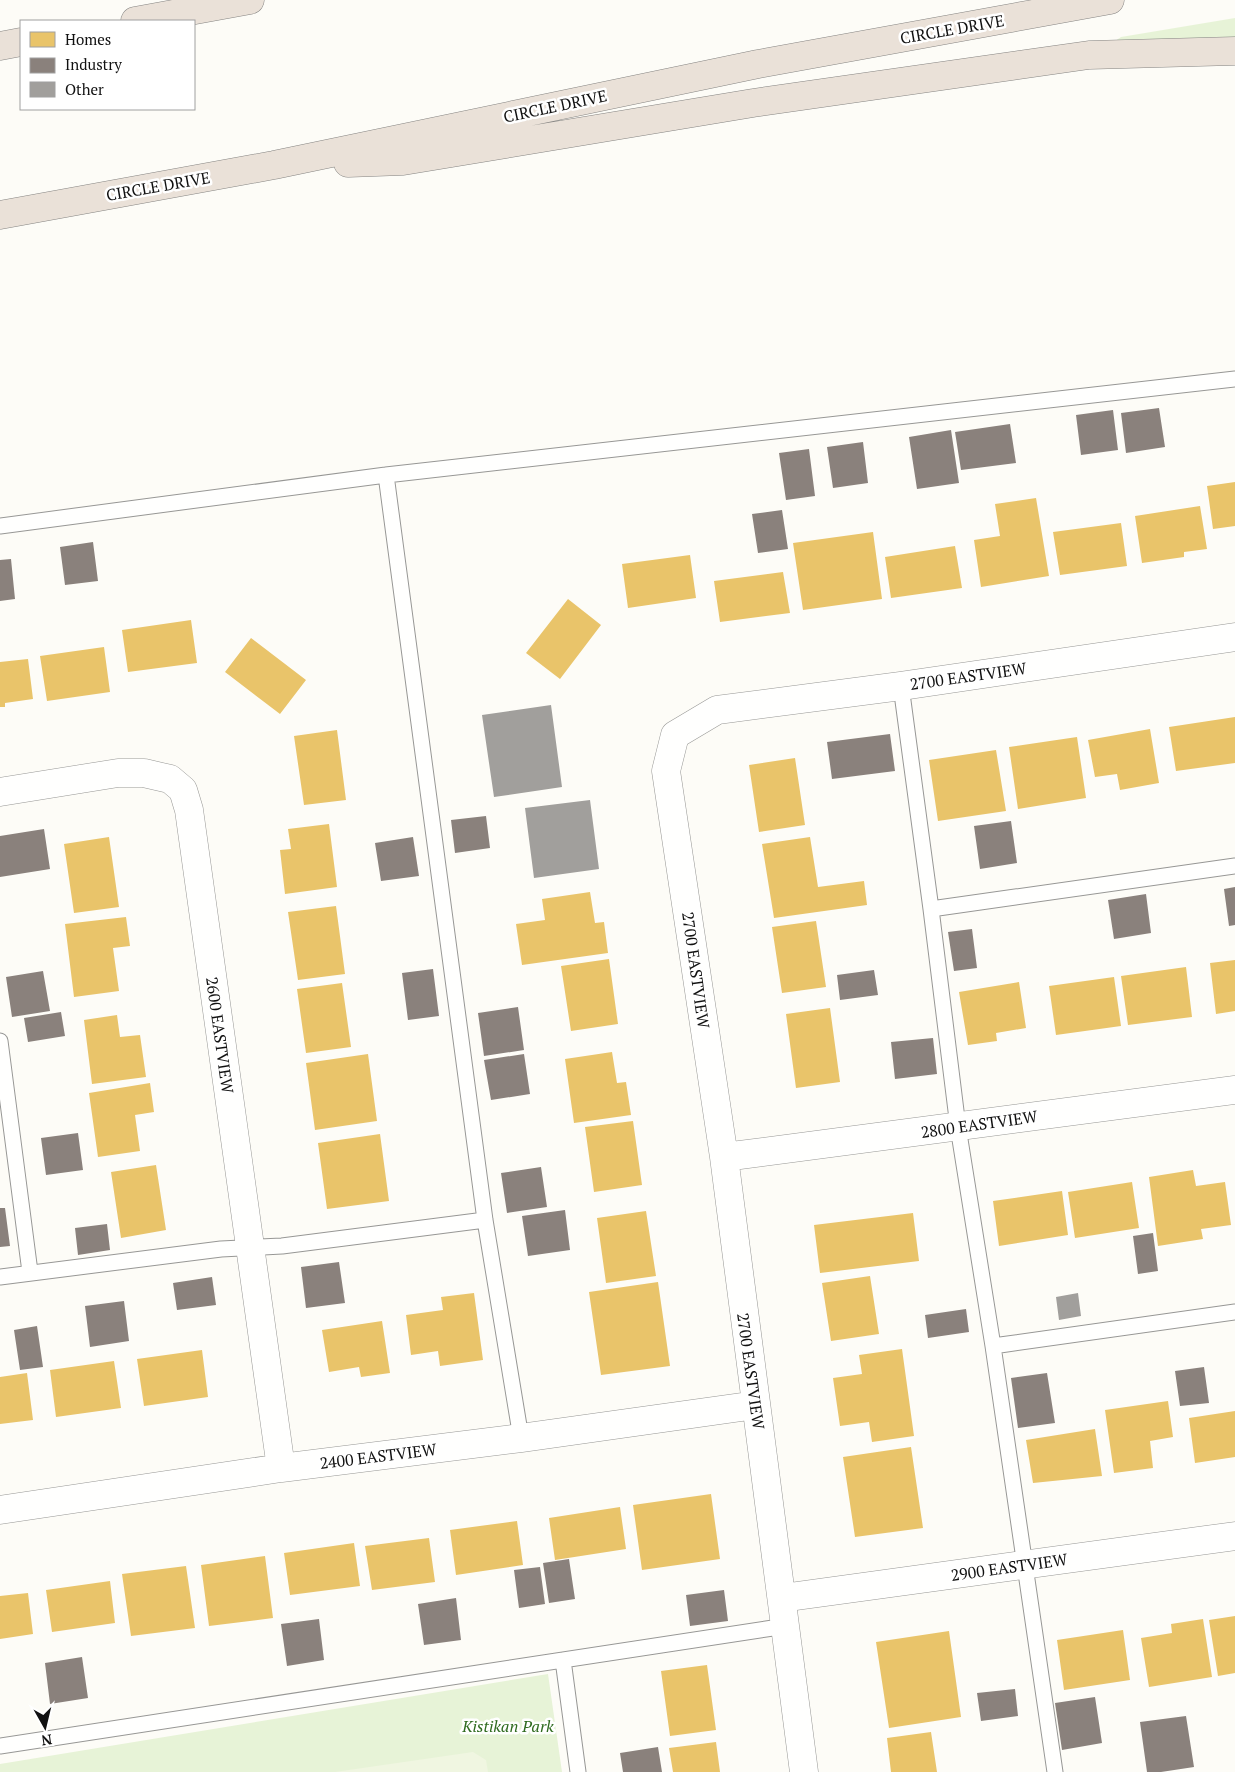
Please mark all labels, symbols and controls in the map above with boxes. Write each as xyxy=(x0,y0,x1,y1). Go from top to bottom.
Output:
street label: CIRCLE DRIVE xyxy=(898,9,1006,49)
legend xyxy=(20,20,195,110)
text: Homes xyxy=(65,29,111,49)
text: Industry xyxy=(65,54,122,74)
text: Other xyxy=(65,79,104,99)
street label: CIRCLE DRIVE xyxy=(501,84,609,128)
street label: CIRCLE DRIVE xyxy=(104,166,212,206)
street label: 2700 EASTVIEW xyxy=(908,657,1028,695)
street label: 2700 EASTVIEW xyxy=(677,910,715,1030)
street label: 2600 EASTVIEW xyxy=(201,975,239,1095)
street label: 2800 EASTVIEW xyxy=(919,1105,1039,1143)
street label: 2700 EASTVIEW xyxy=(732,1311,770,1431)
street label: 2400 EASTVIEW xyxy=(318,1438,438,1474)
street label: 2900 EASTVIEW xyxy=(949,1548,1069,1586)
north arrow xyxy=(20,1702,70,1752)
park label: Kistikan Park xyxy=(461,1715,554,1737)
text: N xyxy=(40,1730,53,1751)

